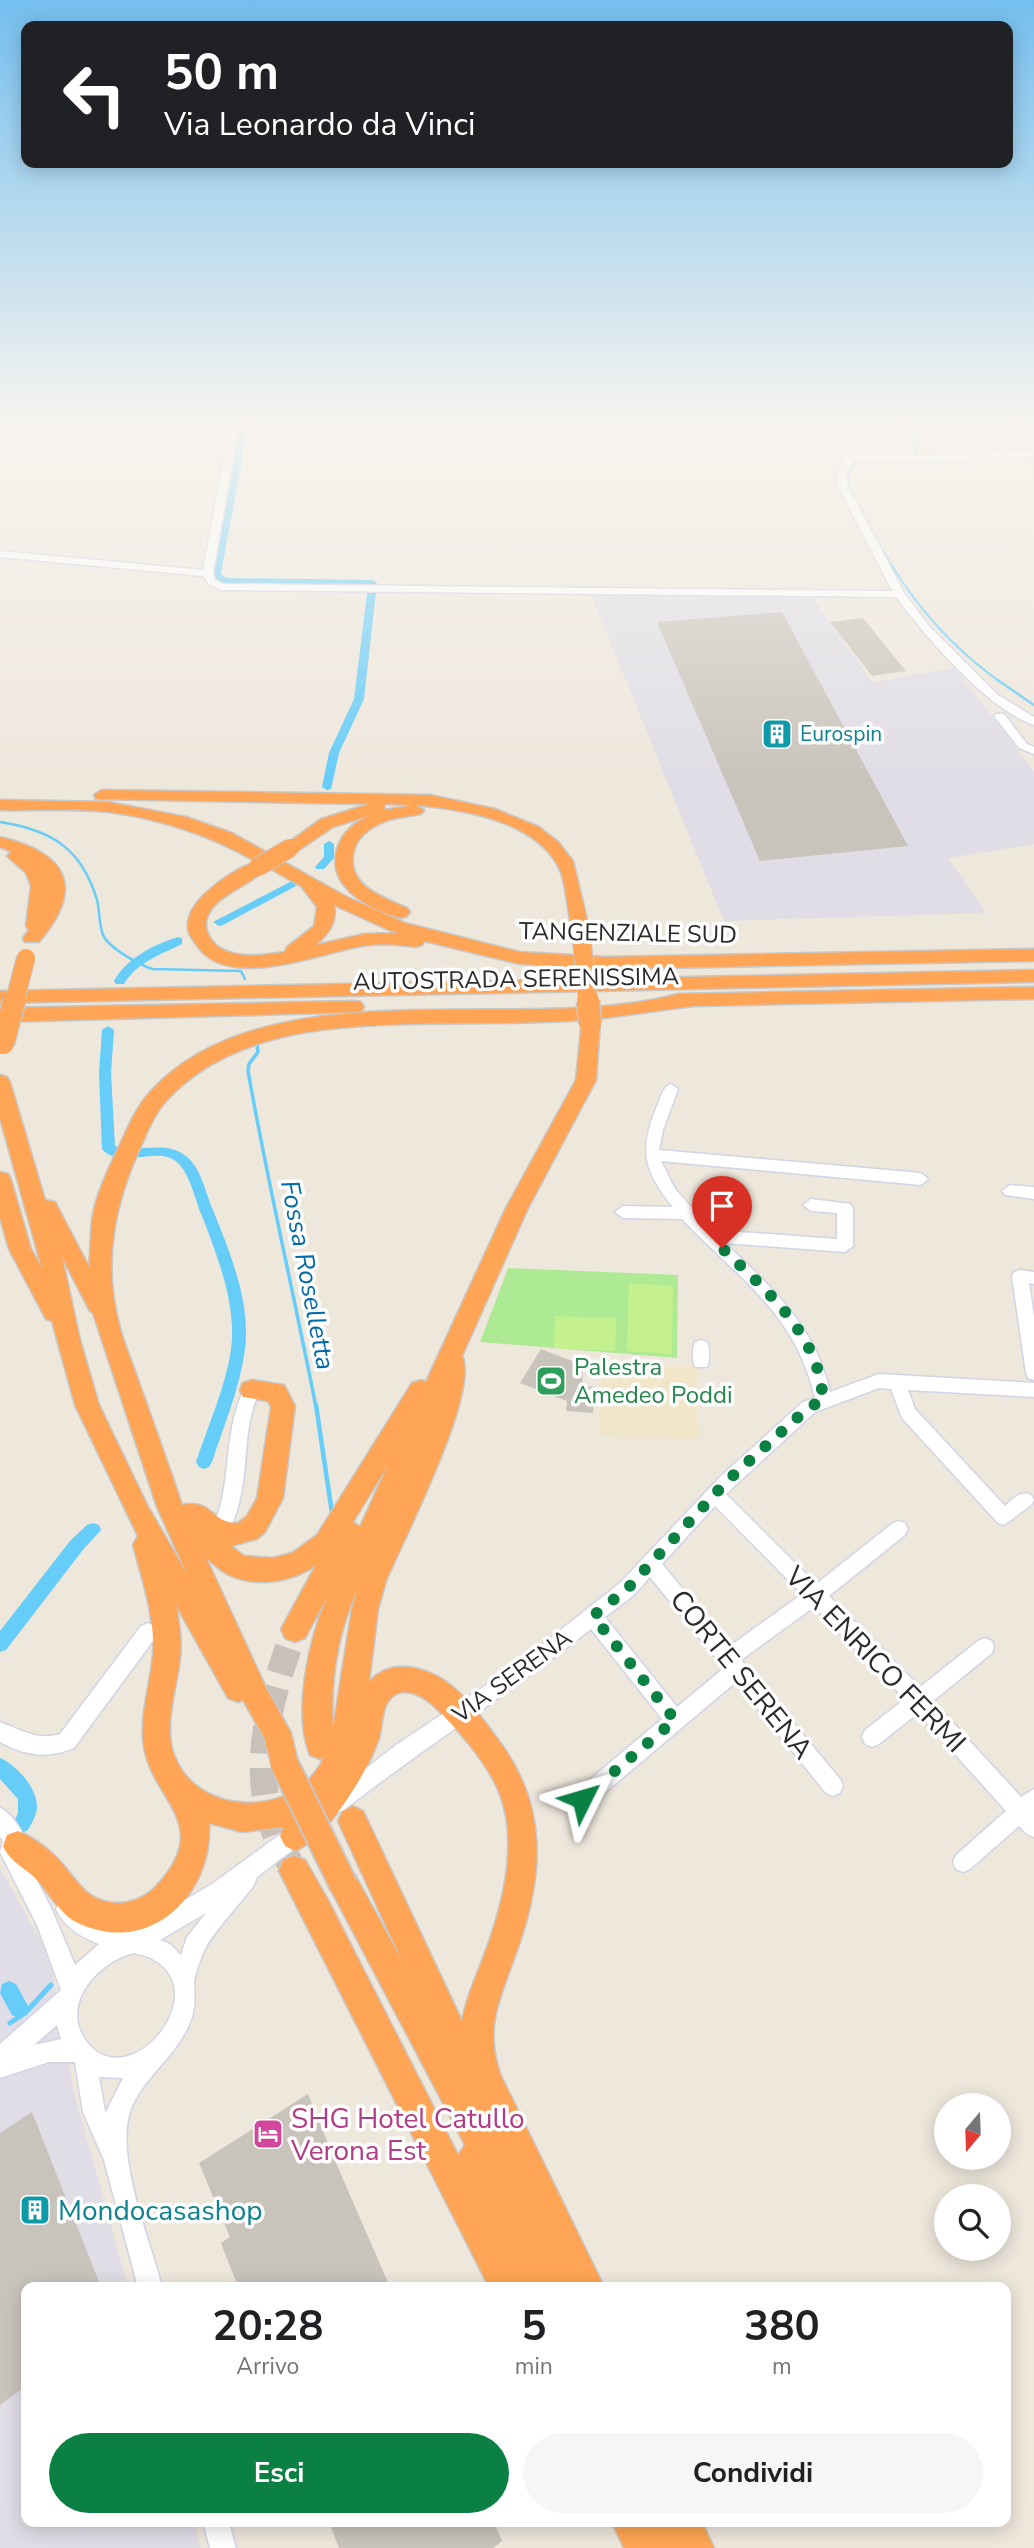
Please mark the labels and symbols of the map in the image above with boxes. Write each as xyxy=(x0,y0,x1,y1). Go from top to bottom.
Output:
building icon: Eurospin xyxy=(760,717,794,751)
place label: Eurospin xyxy=(800,720,882,748)
street label: TANGENZIALE SUD xyxy=(519,915,737,951)
street label: AUTOSTRADA SERENISSIMA xyxy=(353,960,680,998)
pin xyxy=(692,1176,752,1248)
water label: Fossa Roselletta xyxy=(272,1177,343,1373)
place label: Palestra Amedeo Poddi xyxy=(574,1351,733,1411)
sports icon: Palestra Amedeo Poddi xyxy=(534,1364,568,1398)
street label: VIA ENRICO FERMI xyxy=(776,1557,974,1761)
street label: CORTE SERENA xyxy=(661,1582,821,1767)
street label: VIA SERENA xyxy=(445,1621,579,1731)
position arrow xyxy=(545,1762,619,1836)
north arrow xyxy=(934,2093,1012,2170)
place label: SHG Hotel Catullo Verona Est xyxy=(290,2100,525,2170)
hotel icon: SHG Hotel Catullo Verona Est xyxy=(251,2117,285,2151)
place label: Mondocasashop xyxy=(58,2192,263,2230)
building icon: Mondocasashop xyxy=(18,2193,52,2227)

